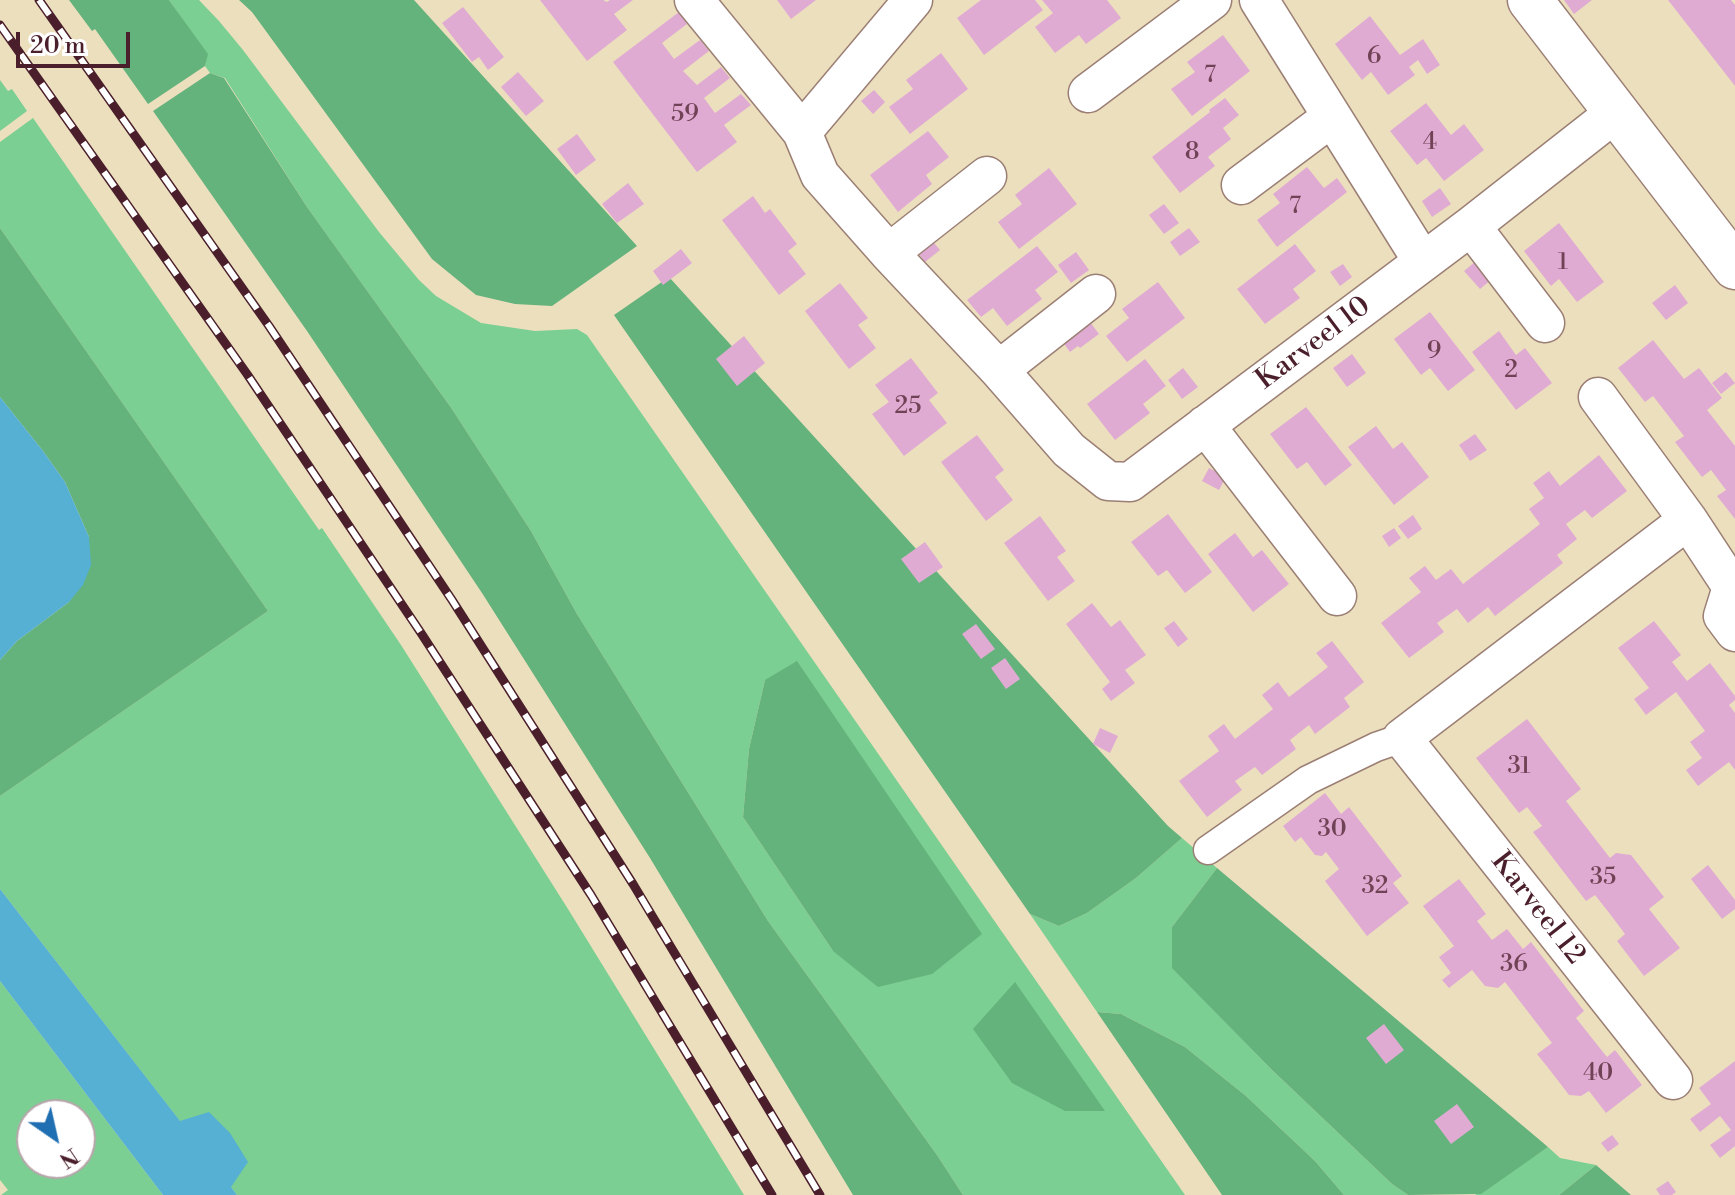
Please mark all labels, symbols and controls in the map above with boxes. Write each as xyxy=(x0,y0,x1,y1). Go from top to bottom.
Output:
scale bar xyxy=(20,16,134,66)
text: 20 m xyxy=(30,31,86,61)
house number: 6 xyxy=(1367,43,1381,71)
house number: 7 xyxy=(1204,62,1216,90)
house number: 59 xyxy=(671,101,699,129)
house number: 4 xyxy=(1423,129,1437,157)
house number: 8 xyxy=(1185,139,1199,167)
house number: 7 xyxy=(1289,193,1301,221)
house number: 1 xyxy=(1558,249,1568,277)
street label: Karveel 10 xyxy=(1250,290,1378,398)
house number: 9 xyxy=(1427,338,1441,366)
house number: 2 xyxy=(1504,357,1518,385)
house number: 25 xyxy=(895,393,921,421)
house number: 31 xyxy=(1507,753,1531,781)
house number: 30 xyxy=(1317,816,1347,844)
street label: Karveel 12 xyxy=(1483,846,1591,972)
house number: 35 xyxy=(1590,864,1616,892)
house number: 32 xyxy=(1362,873,1388,901)
house number: 36 xyxy=(1500,951,1528,979)
house number: 40 xyxy=(1583,1060,1613,1088)
north arrow xyxy=(16,1099,96,1179)
text: N xyxy=(54,1142,83,1174)

